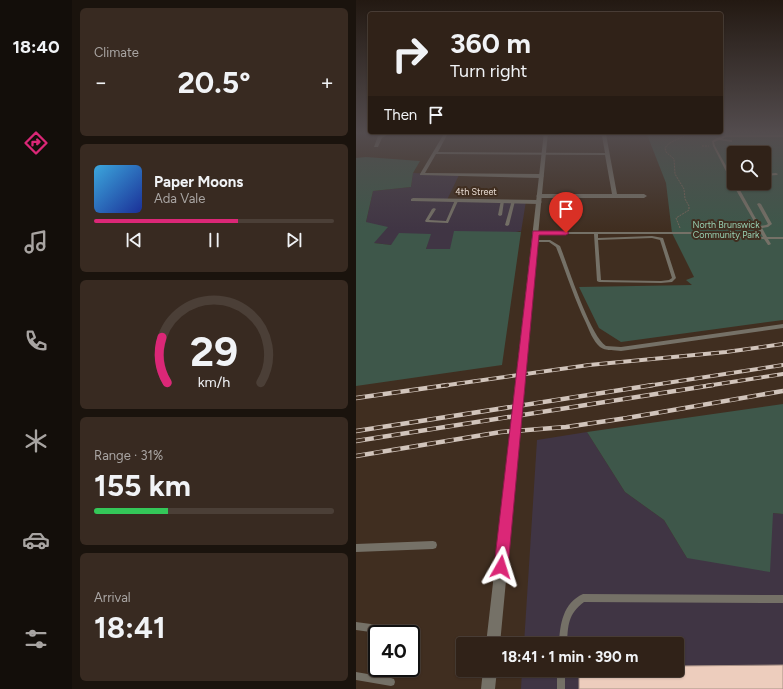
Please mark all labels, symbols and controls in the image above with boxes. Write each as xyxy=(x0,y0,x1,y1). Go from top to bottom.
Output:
text: 360 m xyxy=(450,26,531,60)
icon: right xyxy=(384,28,436,80)
text: 18:40 xyxy=(12,36,60,58)
text: Climate xyxy=(94,45,139,60)
text: Turn right xyxy=(450,60,527,82)
text: 20.5° xyxy=(177,64,251,101)
text: − xyxy=(94,69,108,96)
text: + xyxy=(320,69,334,96)
icon: arrive xyxy=(425,104,447,126)
text: Then xyxy=(384,106,417,124)
icon: directions xyxy=(22,129,50,157)
map controls xyxy=(727,146,771,190)
button: search xyxy=(727,146,771,190)
text: Paper Moons xyxy=(154,173,243,191)
street label: 4th Street xyxy=(455,186,497,197)
text: Ada Vale xyxy=(154,191,205,206)
pin xyxy=(549,192,583,233)
icon: arrive xyxy=(555,198,577,220)
park label: North Brunswick Community Park xyxy=(692,219,760,240)
icon: music xyxy=(22,228,50,256)
icon: previous xyxy=(123,229,145,251)
icon: pause xyxy=(203,229,225,251)
icon: next xyxy=(283,229,305,251)
text: 29 xyxy=(190,325,238,375)
icon: phone xyxy=(22,327,50,355)
text: km/h xyxy=(198,372,230,390)
icon: climate xyxy=(22,427,50,455)
text: Range · 31% xyxy=(94,448,163,463)
text: 155 km xyxy=(94,467,191,504)
icon: car xyxy=(22,526,50,554)
position arrow xyxy=(480,546,522,588)
text: Arrival xyxy=(94,590,131,605)
text: 18:41 xyxy=(94,609,166,646)
icon: filters xyxy=(22,625,50,653)
speed limit sign: 40 xyxy=(368,625,420,677)
text: 18:41 · 1 min · 390 m xyxy=(502,648,638,666)

